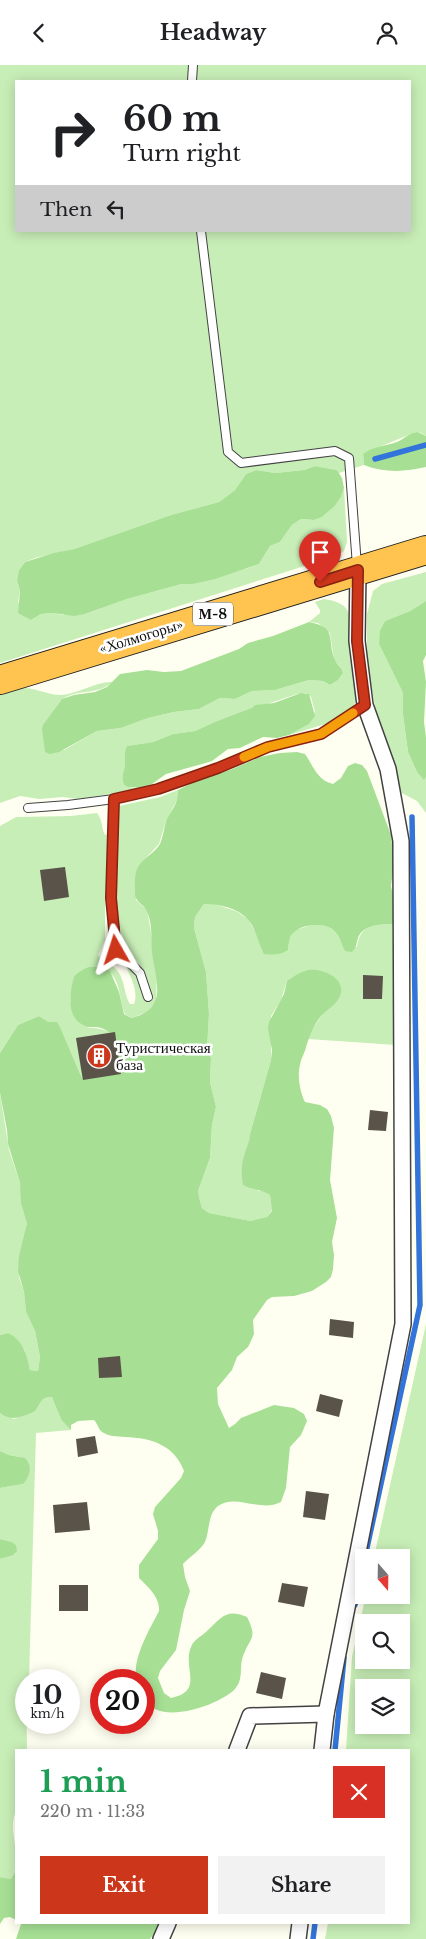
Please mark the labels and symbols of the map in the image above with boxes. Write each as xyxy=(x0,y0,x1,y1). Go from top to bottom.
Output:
pin xyxy=(299,531,341,582)
road number: М-8 xyxy=(193,603,233,625)
street label: «Холмогоры» xyxy=(97,614,185,658)
position arrow xyxy=(89,923,141,975)
place label: Туристическая база xyxy=(116,1038,211,1074)
building icon: Туристическая база xyxy=(86,1043,112,1069)
north arrow xyxy=(355,1549,410,1604)
speed limit sign: 20 xyxy=(90,1669,155,1734)

